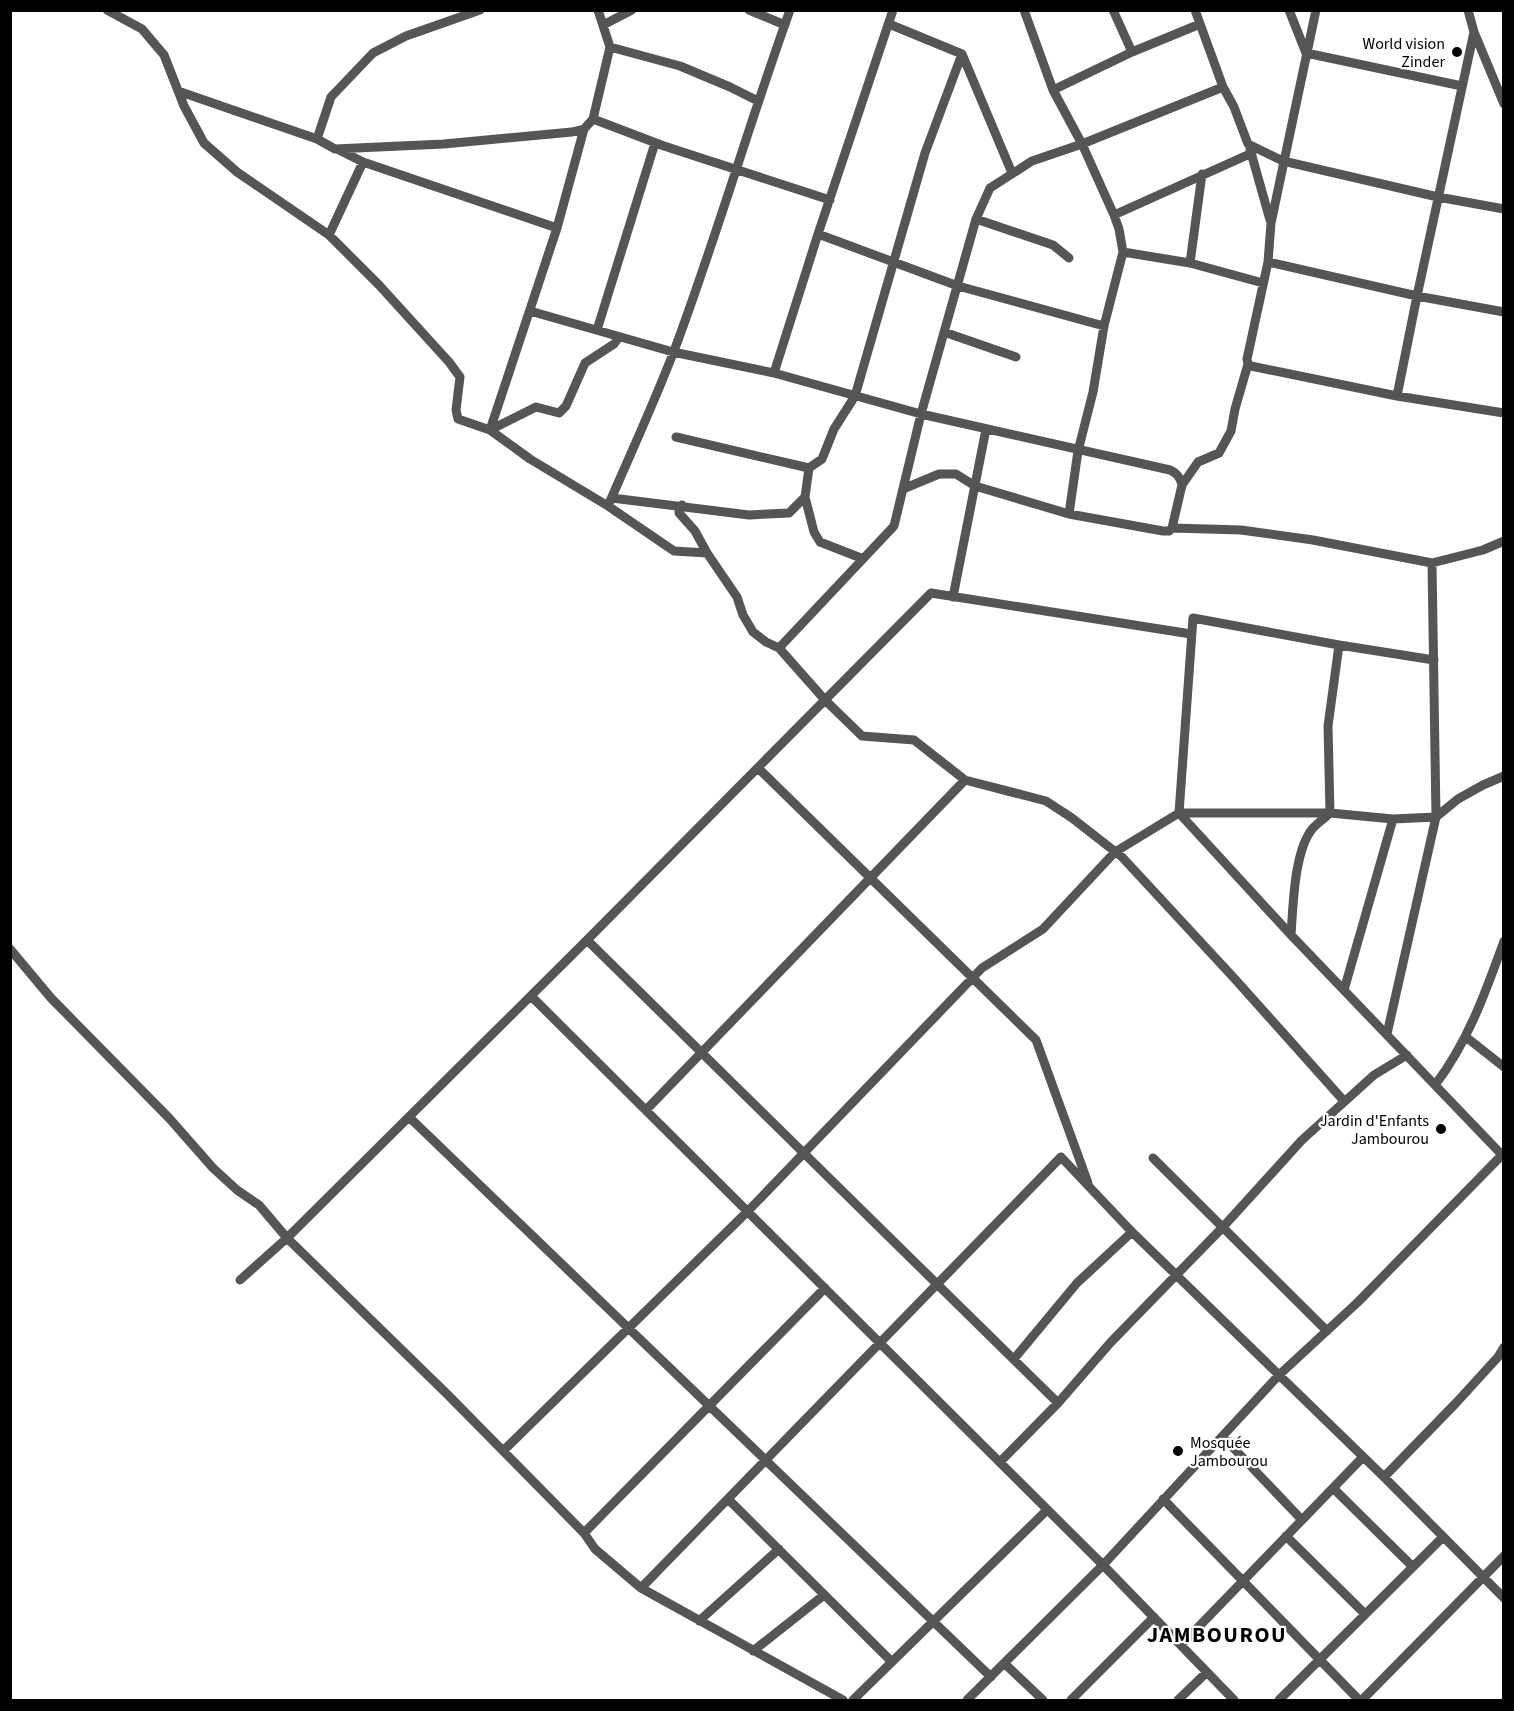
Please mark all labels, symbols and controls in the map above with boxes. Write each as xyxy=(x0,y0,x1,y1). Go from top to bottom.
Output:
place label: World vision Zinder xyxy=(1363,33,1445,73)
marker: World vision Zinder xyxy=(1450,45,1464,59)
place label: Jardin d'Enfants Jambourou xyxy=(1320,1110,1429,1150)
marker: Jardin d'Enfants Jambourou xyxy=(1434,1122,1448,1136)
place label: Mosquée Jambourou xyxy=(1190,1432,1268,1472)
marker: Mosquée Jambourou xyxy=(1171,1444,1185,1458)
district label: JAMBOUROU xyxy=(1147,1619,1287,1651)

